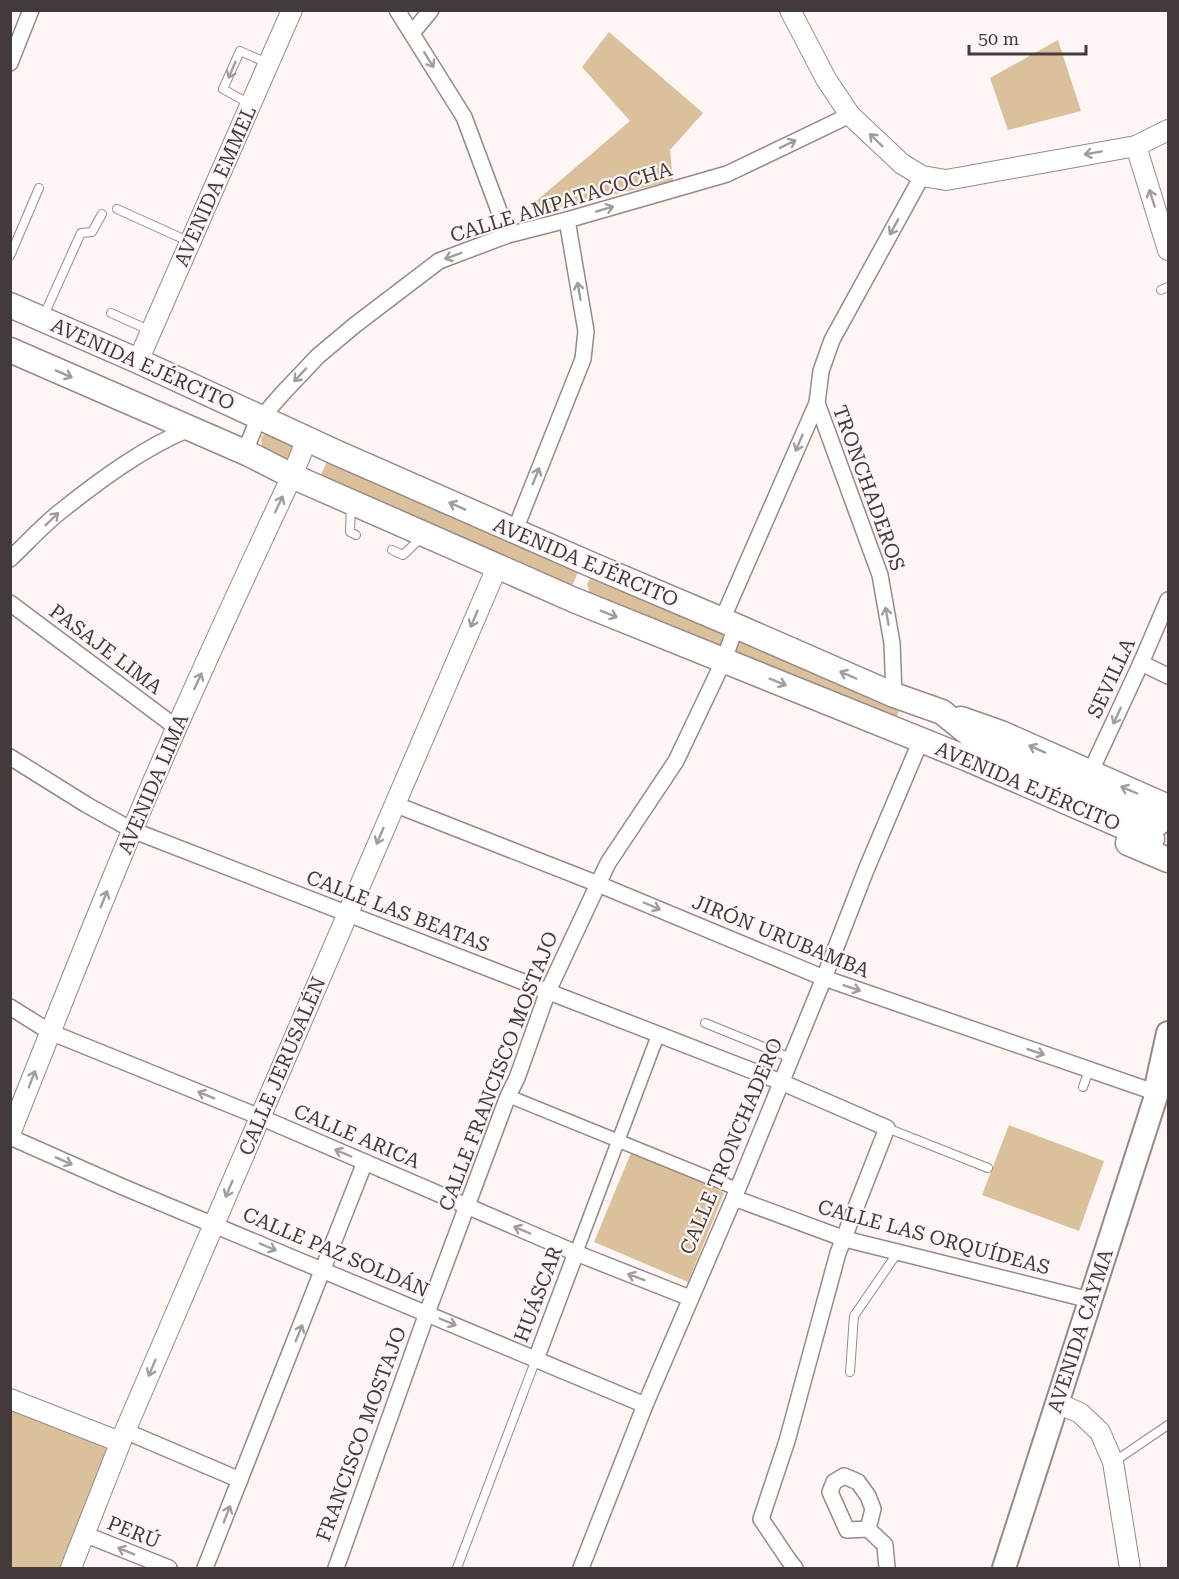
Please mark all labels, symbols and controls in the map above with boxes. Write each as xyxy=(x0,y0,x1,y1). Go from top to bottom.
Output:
scale bar xyxy=(969,18,1086,56)
text: 50 m xyxy=(978,28,1019,49)
one-way arrow xyxy=(424,51,436,68)
one-way arrow xyxy=(225,61,236,79)
street label: AVENIDA EMMEL xyxy=(169,102,261,270)
one-way arrow xyxy=(869,133,884,147)
one-way arrow xyxy=(778,138,796,150)
one-way arrow xyxy=(1084,148,1104,159)
street label: CALLE AMPATACOCHA xyxy=(447,157,675,247)
one-way arrow xyxy=(1146,189,1157,208)
one-way arrow xyxy=(595,203,614,214)
one-way arrow xyxy=(888,218,900,235)
one-way arrow xyxy=(444,251,463,262)
one-way arrow xyxy=(573,281,584,301)
street label: AVENIDA EJÉRCITO xyxy=(47,313,239,415)
one-way arrow xyxy=(293,367,307,382)
one-way arrow xyxy=(54,369,73,380)
street label: TRONCHADEROS xyxy=(828,402,910,574)
one-way arrow xyxy=(793,433,804,451)
one-way arrow xyxy=(531,467,542,486)
one-way arrow xyxy=(274,495,286,513)
one-way arrow xyxy=(449,500,467,511)
one-way arrow xyxy=(45,511,60,526)
street label: AVENIDA EJÉRCITO xyxy=(490,512,682,612)
street label: PASAJE LIMA xyxy=(45,599,167,699)
one-way arrow xyxy=(881,606,892,626)
one-way arrow xyxy=(468,609,480,627)
one-way arrow xyxy=(599,609,618,620)
street label: SEVILLA xyxy=(1082,634,1140,722)
one-way arrow xyxy=(840,669,858,680)
one-way arrow xyxy=(193,672,204,690)
one-way arrow xyxy=(769,677,787,688)
one-way arrow xyxy=(1110,707,1122,725)
street label: AVENIDA LIMA xyxy=(113,710,193,858)
street label: AVENIDA EJÉRCITO xyxy=(932,736,1124,836)
one-way arrow xyxy=(1028,743,1046,754)
one-way arrow xyxy=(1121,784,1139,795)
one-way arrow xyxy=(374,827,385,845)
street label: CALLE LAS BEATAS xyxy=(303,865,493,957)
street label: JIRÓN URUBAMBA xyxy=(689,889,873,983)
one-way arrow xyxy=(99,890,110,908)
one-way arrow xyxy=(642,901,660,912)
street label: CALLE FRANCISCO MOSTAJO xyxy=(433,928,563,1214)
street label: CALLE JERUSALÉN xyxy=(233,973,331,1159)
one-way arrow xyxy=(842,983,860,994)
street label: CALLE TRONCHADERO xyxy=(674,1034,788,1258)
one-way arrow xyxy=(1026,1047,1045,1058)
one-way arrow xyxy=(27,1071,38,1089)
one-way arrow xyxy=(197,1089,215,1100)
street label: CALLE ARICA xyxy=(290,1099,424,1173)
one-way arrow xyxy=(334,1147,353,1158)
one-way arrow xyxy=(54,1156,73,1167)
one-way arrow xyxy=(223,1180,234,1198)
street label: CALLE LAS ORQUÍDEAS xyxy=(815,1194,1053,1280)
street label: CALLE PAZ SOLDÁN xyxy=(239,1202,433,1302)
one-way arrow xyxy=(514,1224,532,1235)
one-way arrow xyxy=(259,1242,277,1253)
street label: HUÁSCAR xyxy=(509,1243,567,1345)
street label: AVENIDA CAYMA xyxy=(1042,1246,1118,1416)
one-way arrow xyxy=(627,1270,646,1281)
one-way arrow xyxy=(438,1317,457,1328)
street label: FRANCISCO MOSTAJO xyxy=(311,1323,411,1545)
one-way arrow xyxy=(294,1324,305,1342)
one-way arrow xyxy=(146,1359,157,1377)
one-way arrow xyxy=(222,1505,233,1524)
street label: PERÚ xyxy=(104,1511,164,1553)
one-way arrow xyxy=(118,1545,136,1556)

